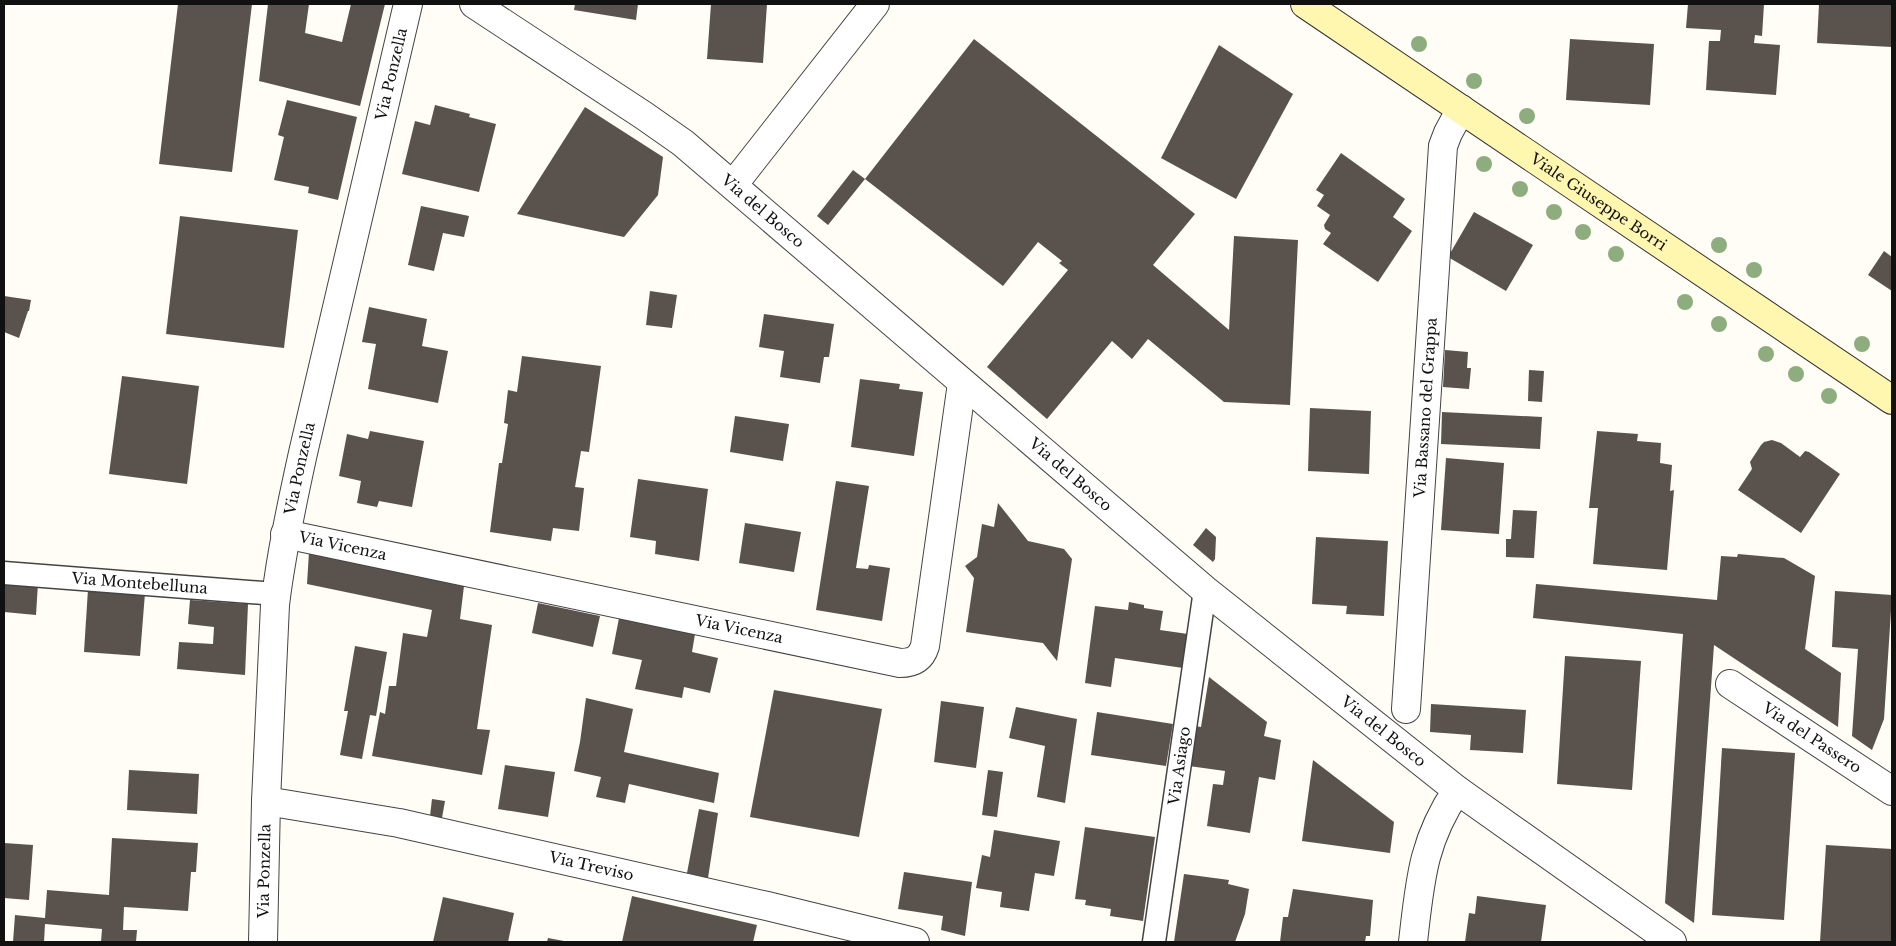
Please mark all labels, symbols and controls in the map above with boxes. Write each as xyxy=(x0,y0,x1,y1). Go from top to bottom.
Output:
street label: Via Ponzella xyxy=(371,25,411,123)
street label: Viale Giuseppe Borri xyxy=(1526,148,1671,254)
street label: Via del Bosco xyxy=(717,169,809,252)
street label: Via Bassano del Grappa xyxy=(1410,316,1441,499)
street label: Via Ponzella xyxy=(280,420,319,517)
street label: Via del Bosco xyxy=(1025,433,1116,515)
street label: Via Vicenza xyxy=(296,527,389,564)
street label: Via Montebelluna xyxy=(70,568,209,598)
street label: Via Vicenza xyxy=(693,610,785,647)
street label: Via del Bosco xyxy=(1337,691,1430,771)
street label: Via del Passero xyxy=(1758,698,1865,777)
street label: Via Asiago xyxy=(1164,725,1194,807)
street label: Via Ponzella xyxy=(253,823,275,919)
street label: Via Treviso xyxy=(546,847,636,885)

